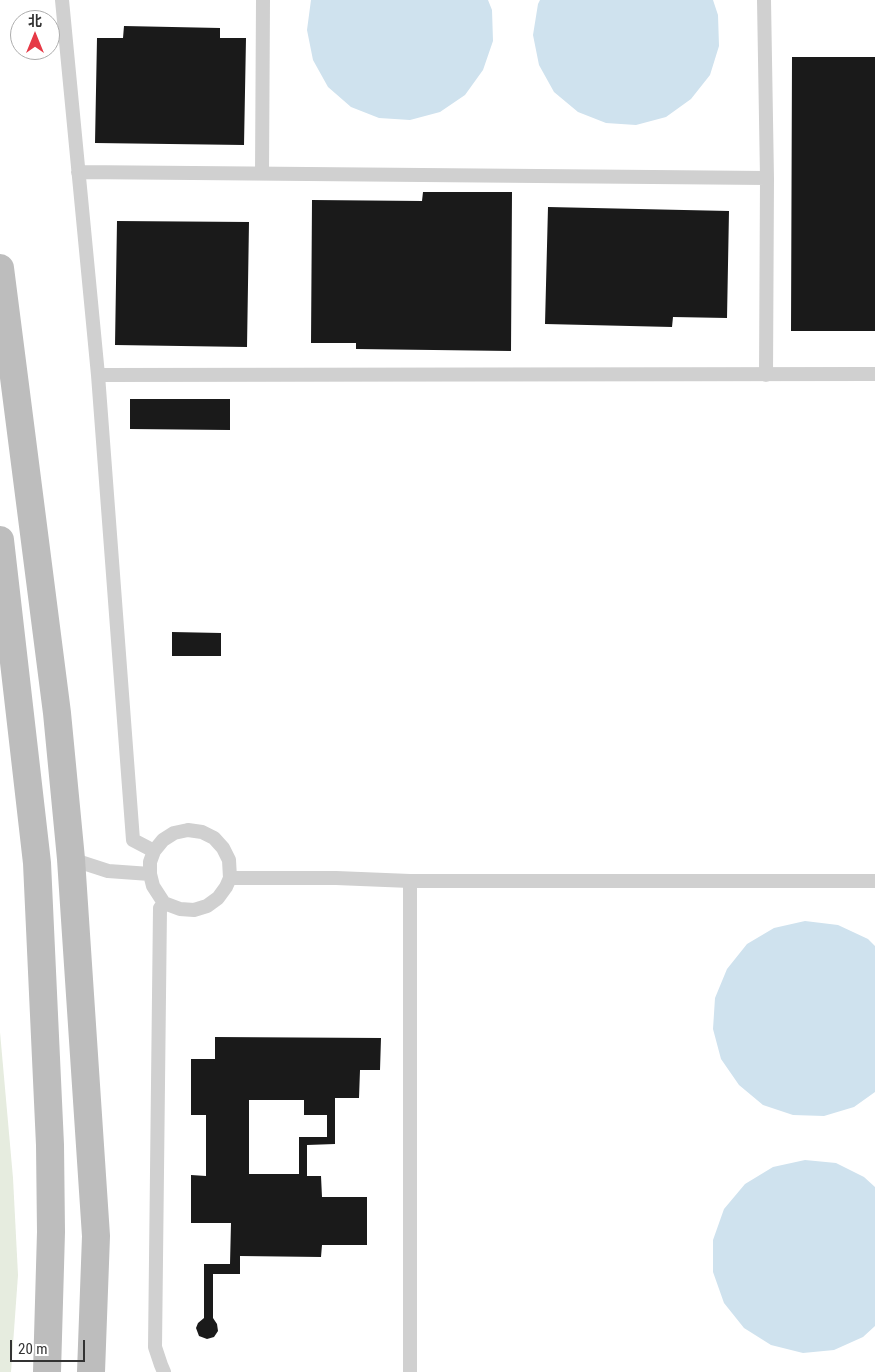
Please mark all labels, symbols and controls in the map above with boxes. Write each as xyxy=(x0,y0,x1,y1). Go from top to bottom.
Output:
north arrow xyxy=(10,10,60,60)
text: 北 xyxy=(28,13,42,29)
scale bar xyxy=(12,1330,88,1362)
text: 20 m xyxy=(18,1340,48,1358)

